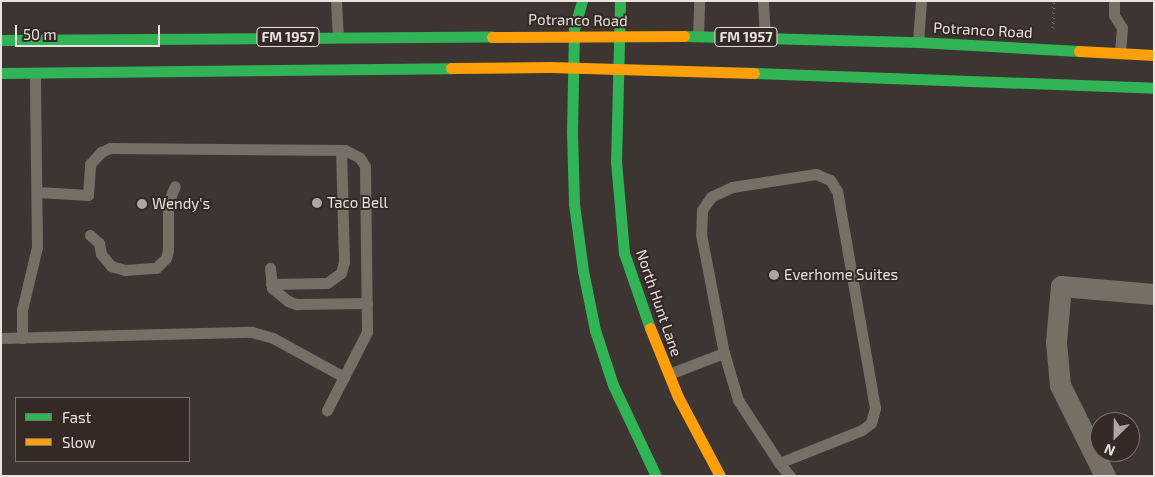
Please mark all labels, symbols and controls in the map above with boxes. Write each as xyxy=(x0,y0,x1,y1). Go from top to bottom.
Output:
street label: Potranco Road xyxy=(528,10,628,30)
scale bar xyxy=(18,15,162,47)
street label: Potranco Road xyxy=(933,18,1033,42)
text: 50 m xyxy=(23,25,57,43)
road number: FM 1957 xyxy=(256,26,320,48)
road number: FM 1957 xyxy=(714,26,778,48)
place label: Taco Bell xyxy=(327,194,388,212)
place label: Wendy's xyxy=(152,195,210,213)
marker: Taco Bell xyxy=(311,197,323,209)
marker: Wendy's xyxy=(136,198,148,210)
street label: North Hunt Lane xyxy=(632,247,686,359)
place label: Everhome Suites xyxy=(784,266,898,284)
marker: Everhome Suites xyxy=(768,269,780,281)
legend xyxy=(15,397,190,462)
text: Fast xyxy=(62,408,91,426)
north arrow xyxy=(1090,412,1140,462)
text: Slow xyxy=(62,433,96,451)
text: N xyxy=(1101,441,1117,460)

